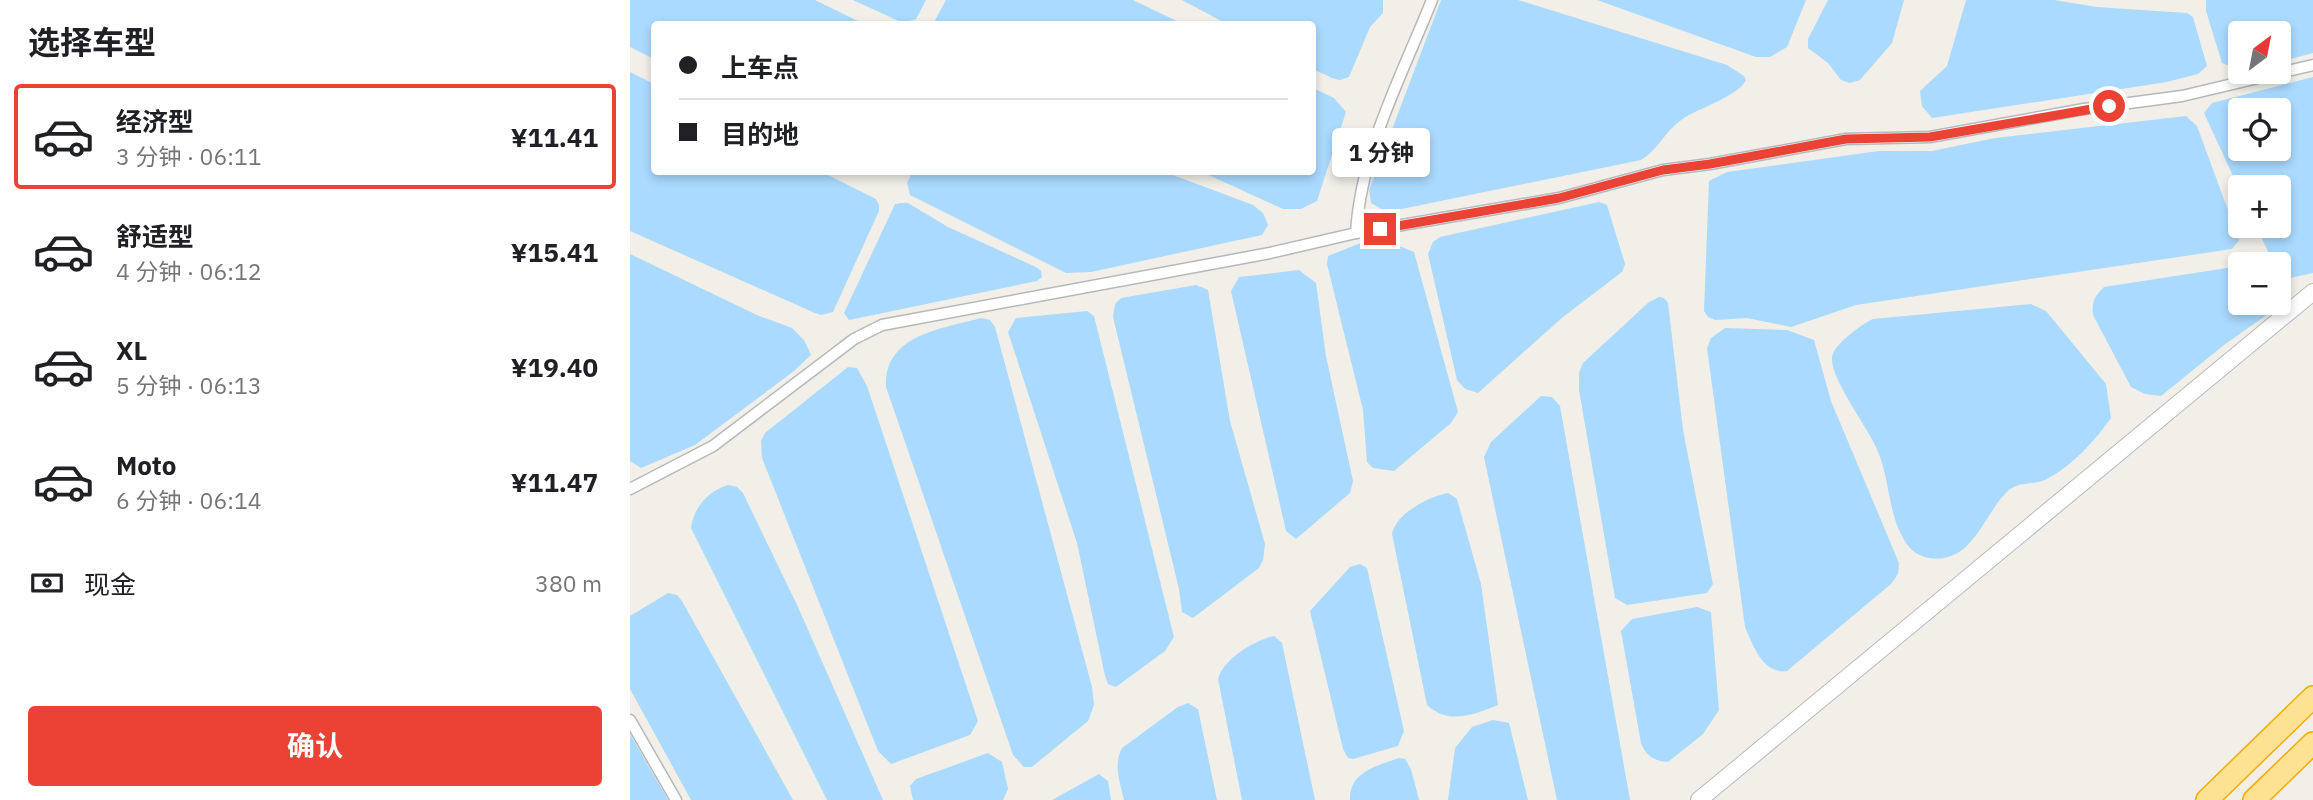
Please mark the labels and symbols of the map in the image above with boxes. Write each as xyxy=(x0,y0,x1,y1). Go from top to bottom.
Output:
north arrow xyxy=(2228,21,2291,84)
route start xyxy=(2093,90,2125,122)
callout: 1 分钟 xyxy=(1331,128,1429,176)
route end xyxy=(1364,213,1396,245)

